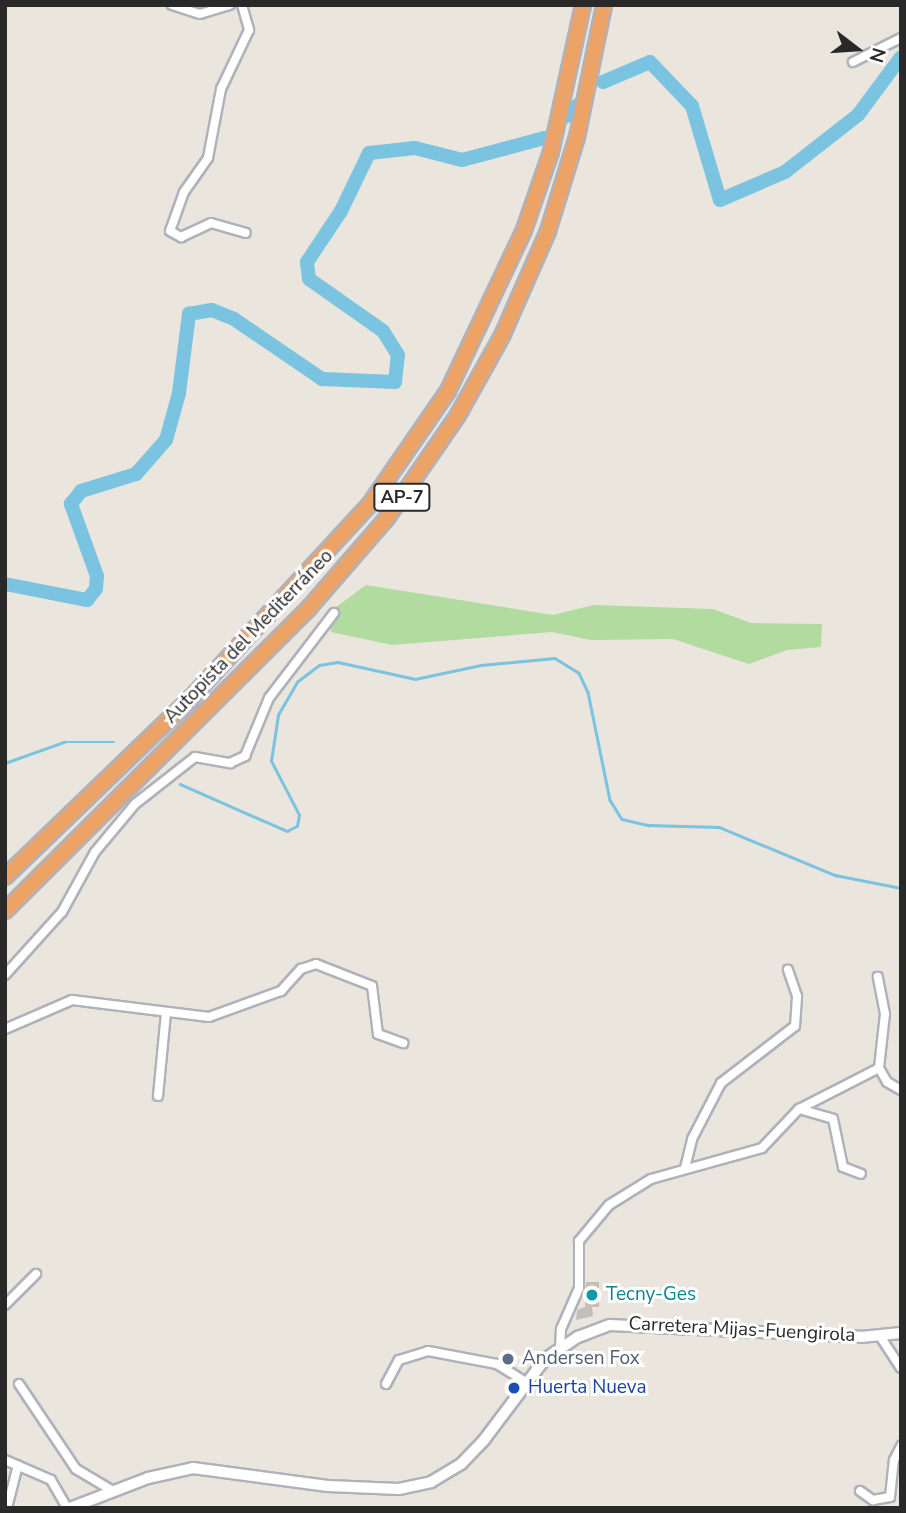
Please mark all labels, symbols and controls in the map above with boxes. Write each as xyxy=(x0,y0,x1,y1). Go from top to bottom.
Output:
north arrow xyxy=(822,14,892,84)
text: N xyxy=(863,45,892,66)
road number: AP-7 xyxy=(372,482,432,512)
street label: Autopista del Mediterráneo xyxy=(160,545,338,729)
place label: Tecny-Ges xyxy=(606,1284,696,1306)
marker: Tecny-Ges xyxy=(584,1287,600,1303)
street label: Carretera Mijas-Fuengirola xyxy=(628,1313,856,1347)
place label: Andersen Fox xyxy=(522,1348,640,1370)
marker: Andersen Fox xyxy=(500,1351,516,1367)
place label: Huerta Nueva xyxy=(528,1377,647,1399)
marker: Huerta Nueva xyxy=(506,1380,522,1396)

